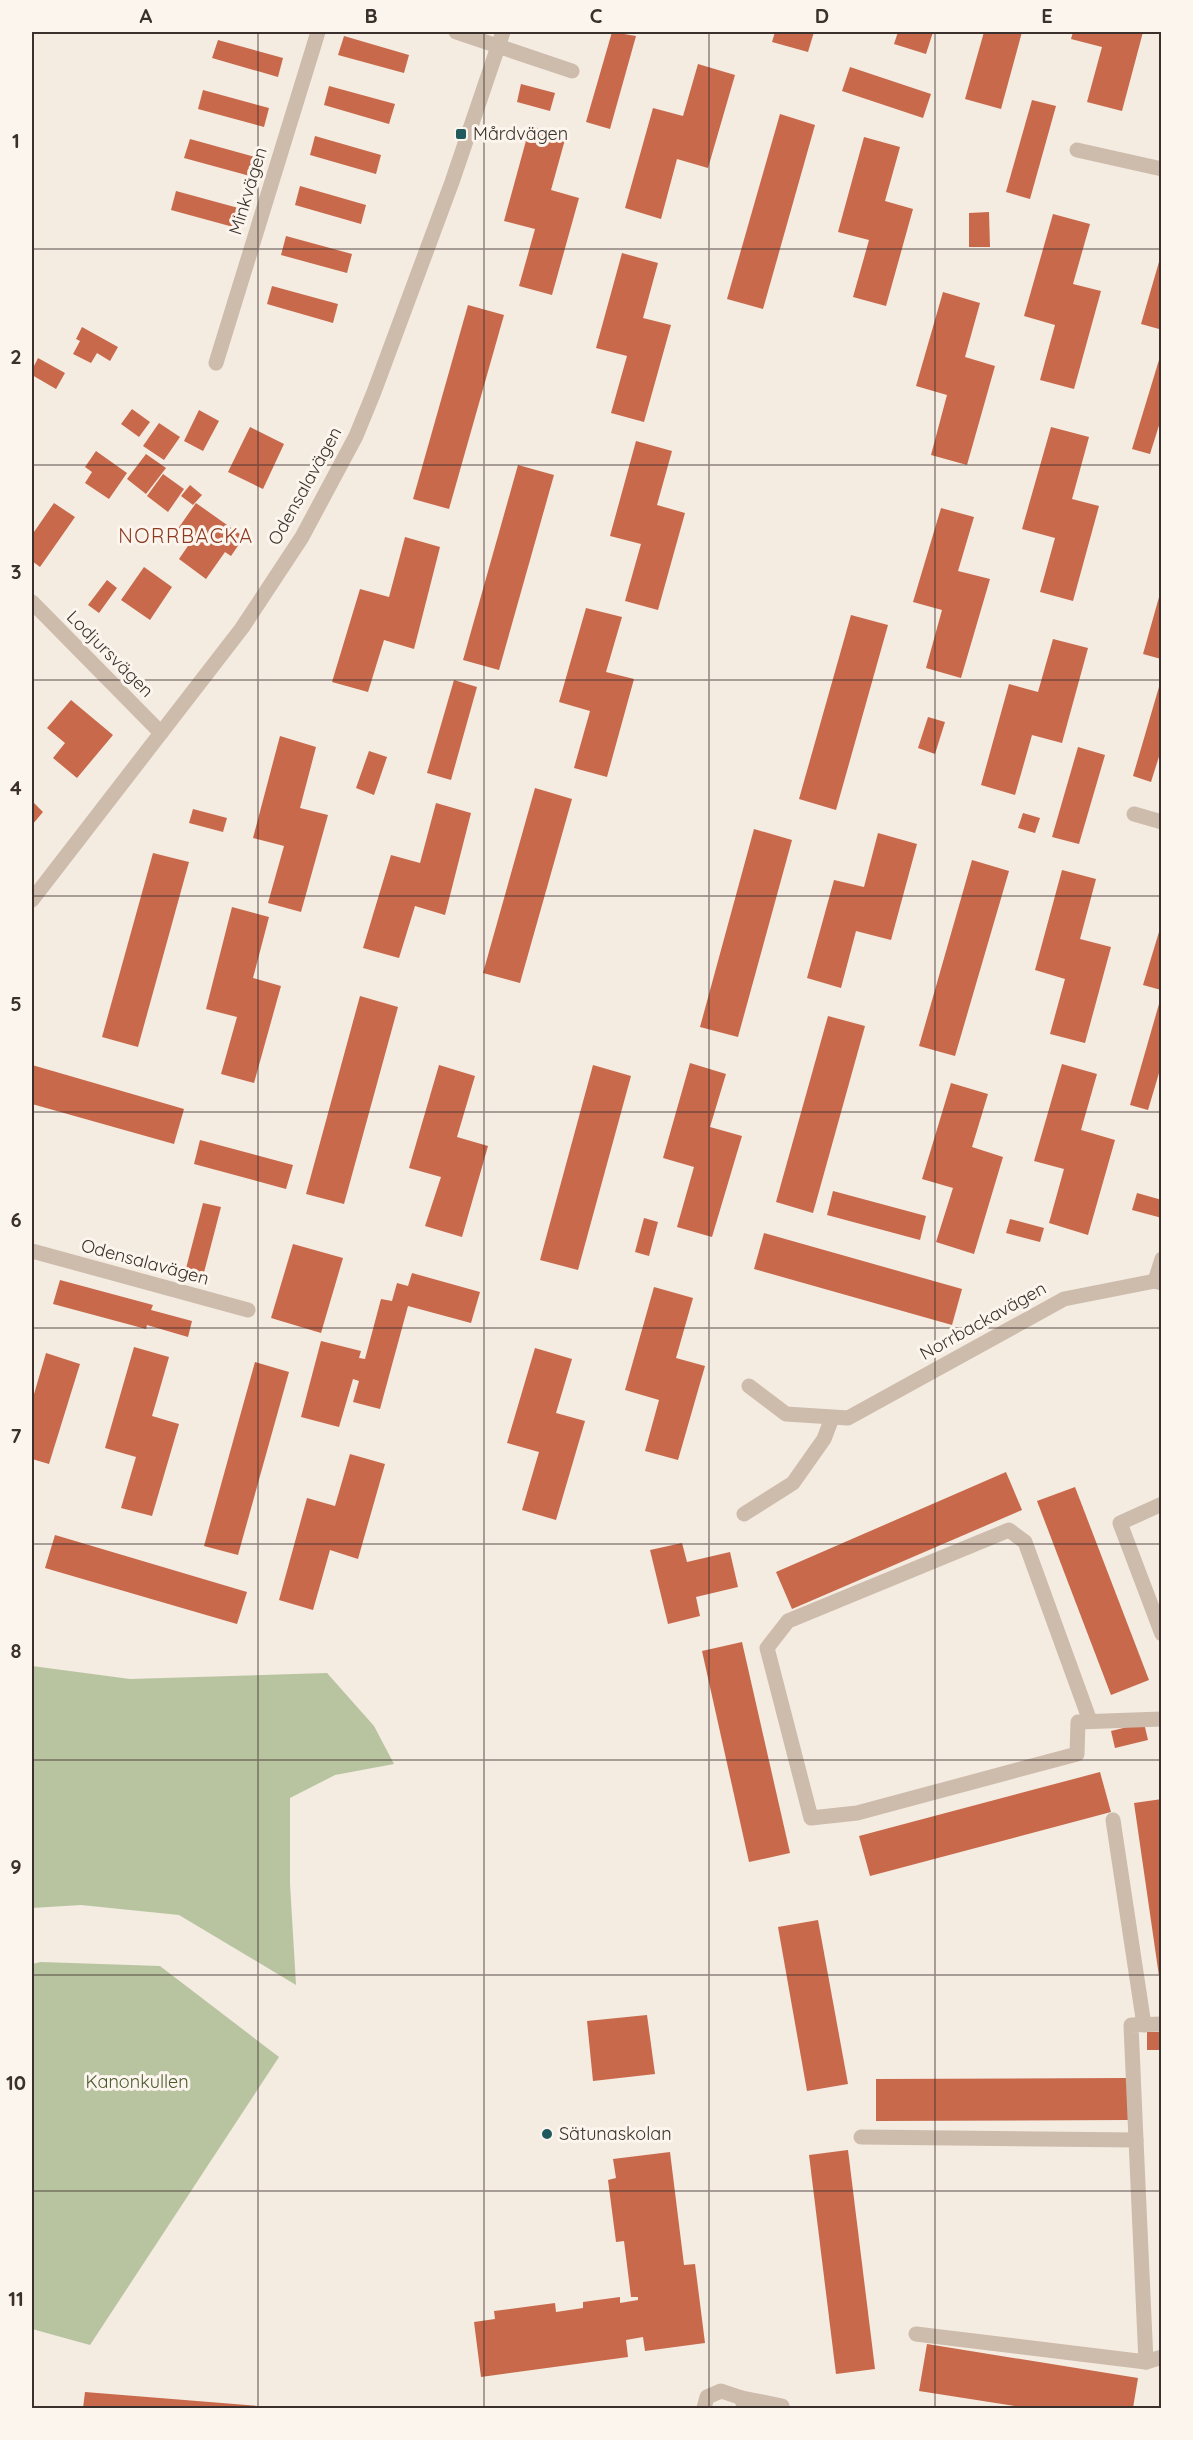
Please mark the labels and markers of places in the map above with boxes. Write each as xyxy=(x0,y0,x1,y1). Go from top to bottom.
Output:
place label: Mårdvägen xyxy=(473,122,568,145)
marker: Mårdvägen xyxy=(454,127,468,141)
place label: Sätunaskolan xyxy=(559,2122,672,2145)
marker: Sätunaskolan xyxy=(540,2127,554,2141)

